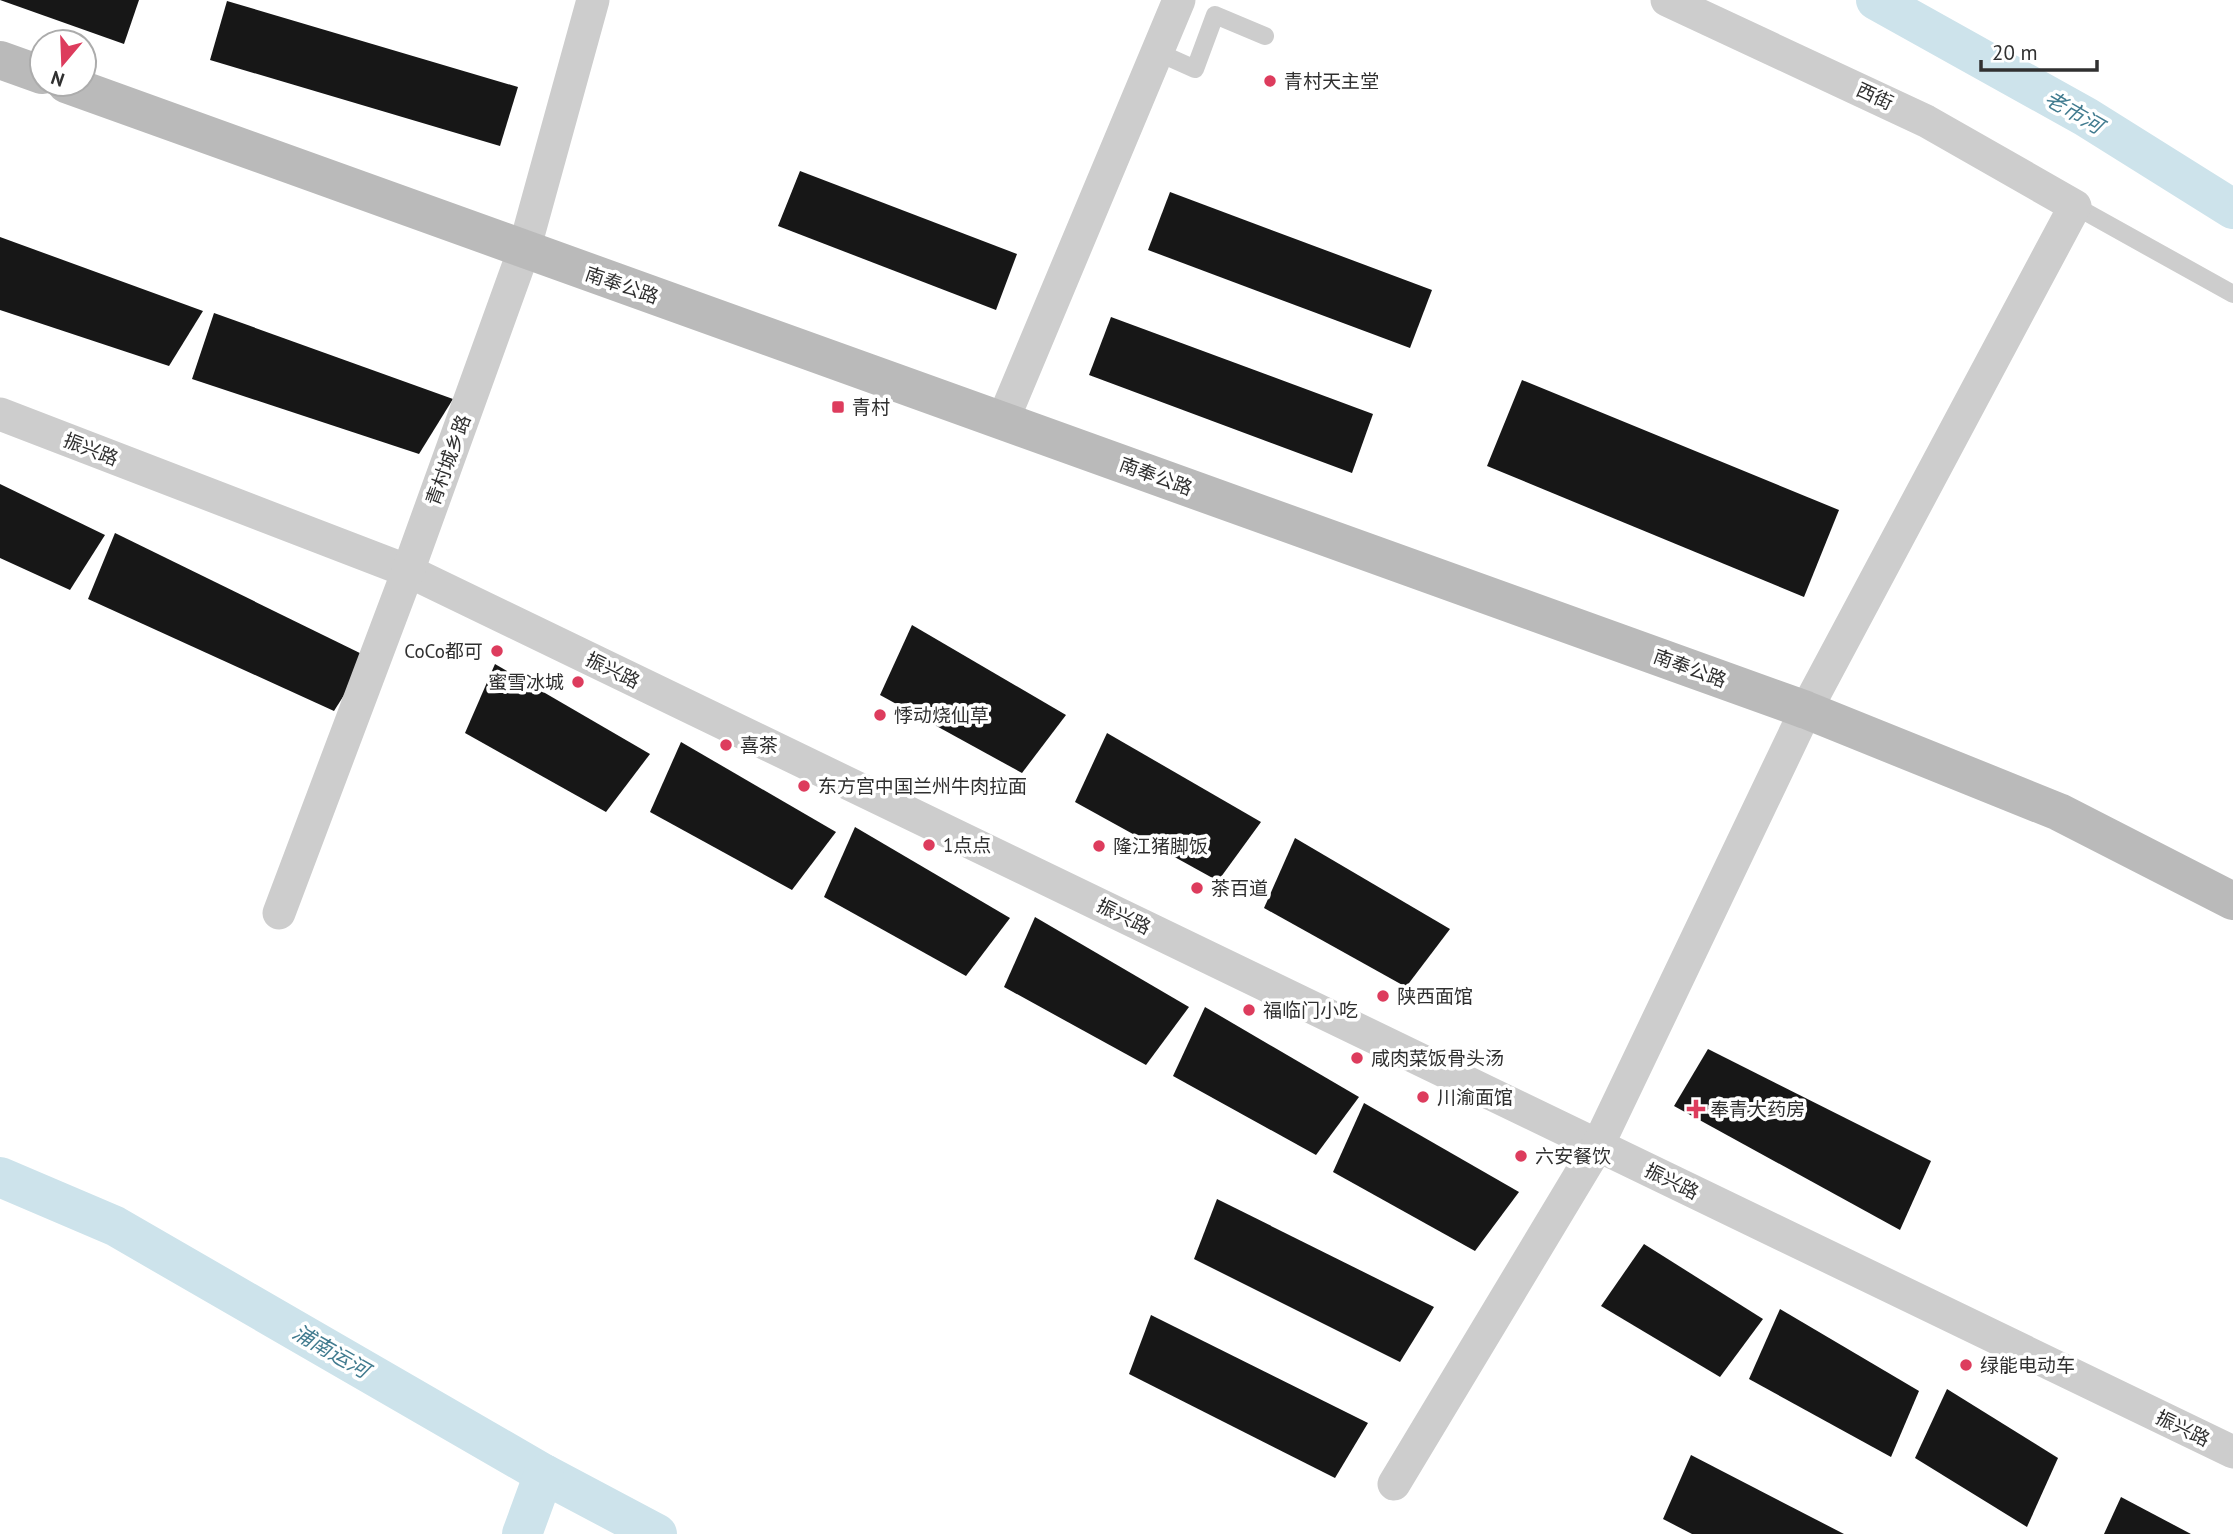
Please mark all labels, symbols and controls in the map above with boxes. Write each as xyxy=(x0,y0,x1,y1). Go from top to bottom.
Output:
north arrow xyxy=(28,28,98,98)
scale bar xyxy=(1981,28,2096,72)
text: 20 m xyxy=(1992,39,2038,66)
text: N xyxy=(48,66,67,92)
place label: 青村天主堂 xyxy=(1284,69,1379,93)
marker: 青村天主堂 xyxy=(1262,73,1278,89)
street label: 西街 xyxy=(1853,77,1897,115)
water label: 老市河 xyxy=(2040,85,2111,141)
street label: 南奉公路 xyxy=(582,261,662,309)
place label: 青村 xyxy=(852,395,890,419)
marker: 青村 xyxy=(830,399,846,415)
street label: 青村城乡路 xyxy=(420,411,476,509)
street label: 振兴路 xyxy=(60,428,122,470)
street label: 南奉公路 xyxy=(1116,452,1196,500)
place label: CoCo都可 xyxy=(404,639,483,663)
marker: CoCo都可 xyxy=(489,643,505,659)
street label: 南奉公路 xyxy=(1650,644,1730,692)
street label: 振兴路 xyxy=(582,647,644,693)
place label: 蜜雪冰城 xyxy=(488,670,564,694)
marker: 蜜雪冰城 xyxy=(570,674,586,690)
place label: 悸动烧仙草 xyxy=(894,703,989,727)
marker: 悸动烧仙草 xyxy=(872,707,888,723)
place label: 喜茶 xyxy=(740,733,778,757)
marker: 喜茶 xyxy=(718,737,734,753)
place label: 东方宫中国兰州牛肉拉面 xyxy=(818,774,1027,798)
marker: 东方宫中国兰州牛肉拉面 xyxy=(796,778,812,794)
place label: 1点点 xyxy=(943,833,991,857)
place label: 隆江猪脚饭 xyxy=(1113,834,1208,858)
marker: 1点点 xyxy=(921,837,937,853)
marker: 隆江猪脚饭 xyxy=(1091,838,1107,854)
place label: 茶百道 xyxy=(1211,876,1268,900)
marker: 茶百道 xyxy=(1189,880,1205,896)
street label: 振兴路 xyxy=(1093,893,1155,939)
place label: 陕西面馆 xyxy=(1397,984,1473,1008)
marker: 陕西面馆 xyxy=(1375,988,1391,1004)
place label: 福临门小吃 xyxy=(1263,998,1358,1022)
marker: 福临门小吃 xyxy=(1241,1002,1257,1018)
place label: 咸肉菜饭骨头汤 xyxy=(1371,1046,1504,1070)
marker: 咸肉菜饭骨头汤 xyxy=(1349,1050,1365,1066)
place label: 川渝面馆 xyxy=(1437,1085,1513,1109)
marker: 川渝面馆 xyxy=(1415,1089,1431,1105)
place label: 奉青大药房 xyxy=(1710,1097,1805,1121)
marker: 奉青大药房 xyxy=(1688,1101,1704,1117)
place label: 六安餐饮 xyxy=(1535,1144,1611,1168)
marker: 六安餐饮 xyxy=(1513,1148,1529,1164)
street label: 振兴路 xyxy=(1641,1158,1703,1204)
water label: 浦南运河 xyxy=(288,1318,378,1386)
place label: 绿能电动车 xyxy=(1980,1353,2075,1377)
marker: 绿能电动车 xyxy=(1958,1357,1974,1373)
street label: 振兴路 xyxy=(2152,1405,2214,1451)

